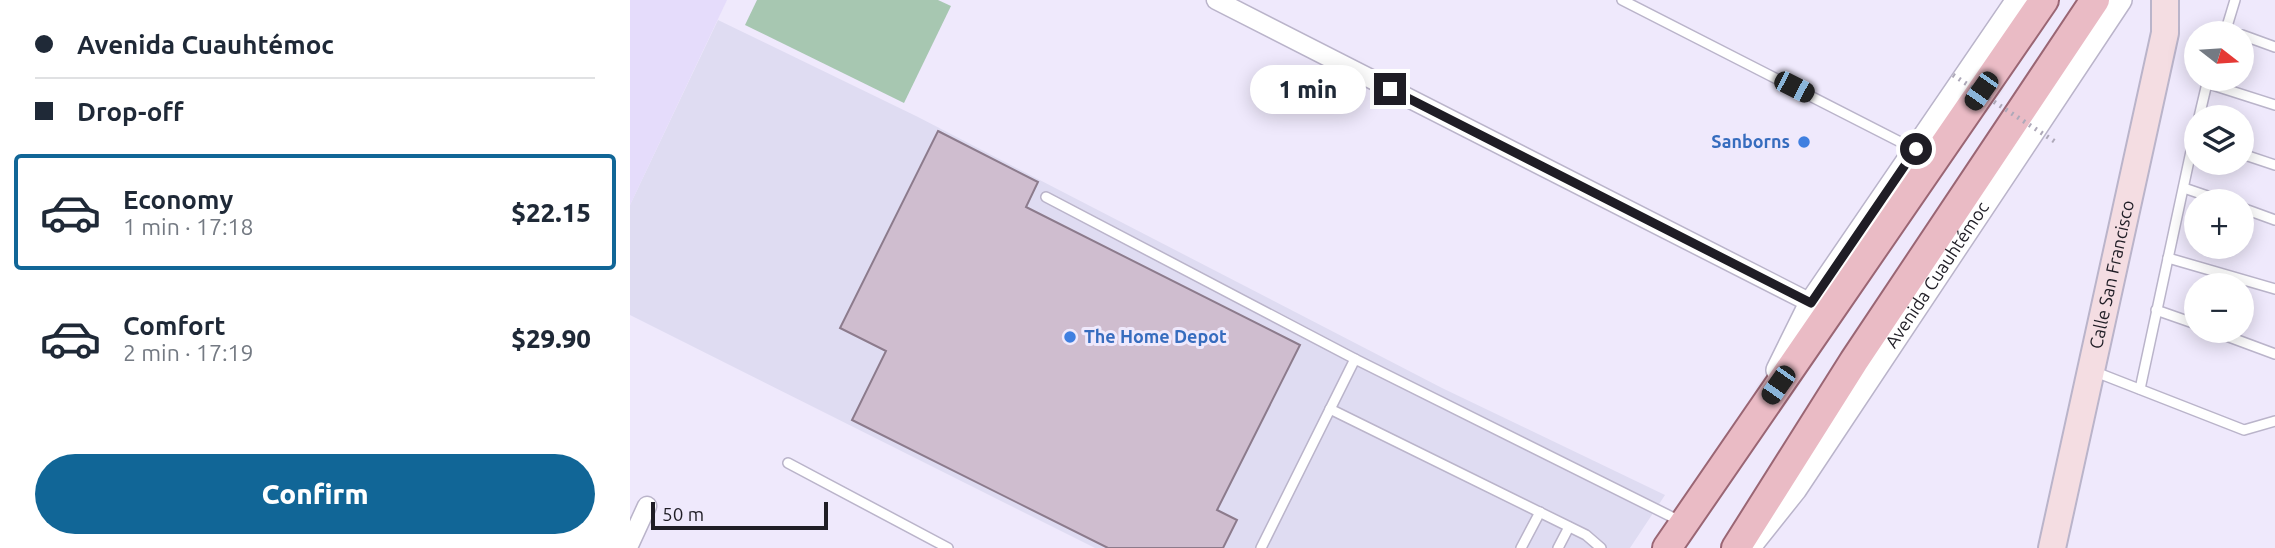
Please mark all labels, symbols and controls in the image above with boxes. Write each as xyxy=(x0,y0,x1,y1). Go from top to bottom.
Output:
north arrow xyxy=(2184,21,2254,91)
map controls xyxy=(2184,21,2254,343)
text: Avenida Cuauhtémoc xyxy=(77,30,334,59)
callout: 1 min xyxy=(1250,64,1366,114)
car xyxy=(1771,68,1818,106)
car xyxy=(1961,68,2002,114)
route end xyxy=(1374,73,1406,105)
text: 1 min xyxy=(1279,77,1337,102)
text: Drop-off xyxy=(77,97,184,126)
button: layers xyxy=(2184,105,2254,175)
place label: Sanborns xyxy=(1711,131,1790,151)
route start xyxy=(1900,133,1932,165)
marker: Sanborns xyxy=(1796,134,1812,150)
icon: car xyxy=(39,181,102,244)
text: Economy xyxy=(123,185,233,214)
button: + xyxy=(2184,189,2254,259)
text: $22.15 xyxy=(511,198,591,227)
street label: Avenida Cuauhtémoc xyxy=(1881,198,1992,351)
street label: Calle San Francisco xyxy=(2085,198,2137,351)
text: 1 min · 17:18 xyxy=(123,214,254,239)
button: − xyxy=(2184,273,2254,343)
icon: car xyxy=(39,307,102,370)
text: Comfort xyxy=(123,311,226,340)
text: $29.90 xyxy=(511,324,591,353)
place label: The Home Depot xyxy=(1084,326,1227,346)
marker: The Home Depot xyxy=(1062,329,1078,345)
text: 2 min · 17:19 xyxy=(123,340,254,365)
car xyxy=(1758,362,1799,408)
button: Confirm xyxy=(35,454,595,534)
scale bar xyxy=(651,499,828,531)
text: 50 m xyxy=(662,503,704,525)

